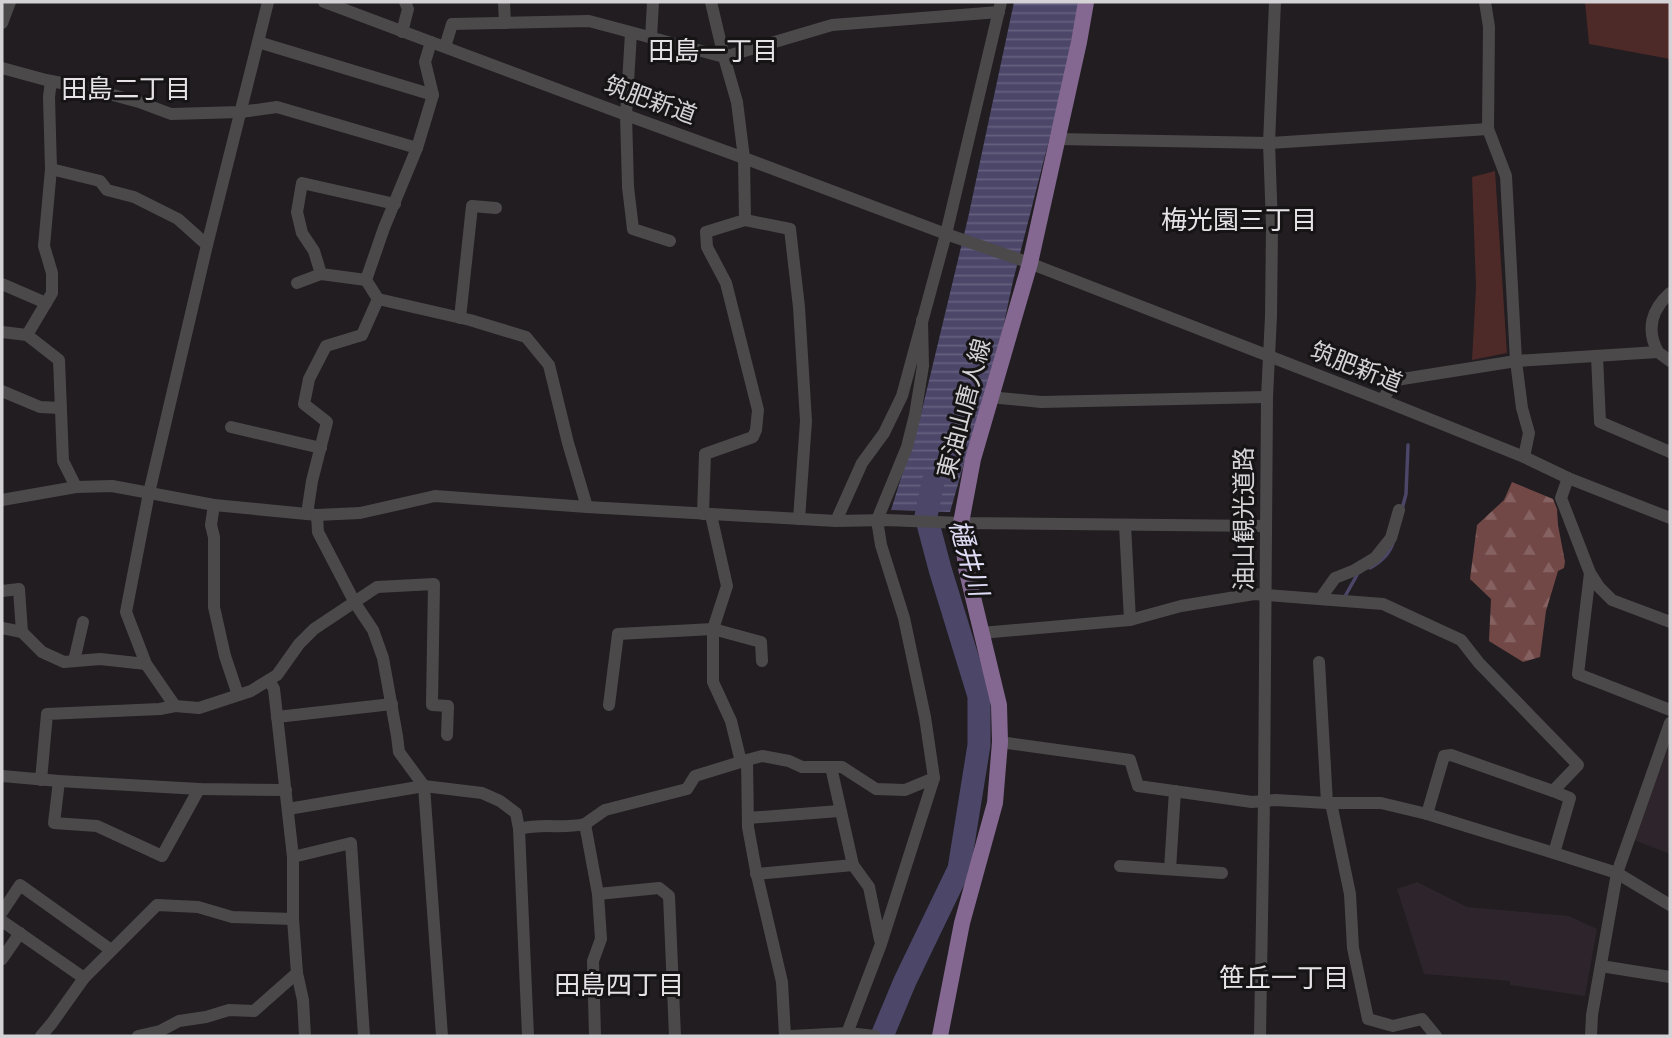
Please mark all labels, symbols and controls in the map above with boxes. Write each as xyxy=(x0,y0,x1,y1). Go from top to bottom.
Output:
district label: 田島一丁目 xyxy=(648,37,778,65)
street label: 筑肥新道 xyxy=(601,71,700,129)
district label: 田島二丁目 xyxy=(61,75,191,103)
district label: 梅光園三丁目 xyxy=(1161,207,1317,234)
street label: 東油山唐人線 xyxy=(933,336,995,482)
street label: 筑肥新道 xyxy=(1307,338,1406,396)
street label: 油山観光道路 xyxy=(1231,447,1257,591)
water label: 樋井川 xyxy=(945,517,993,602)
district label: 笹丘一丁目 xyxy=(1219,964,1349,992)
district label: 田島四丁目 xyxy=(554,971,684,999)

